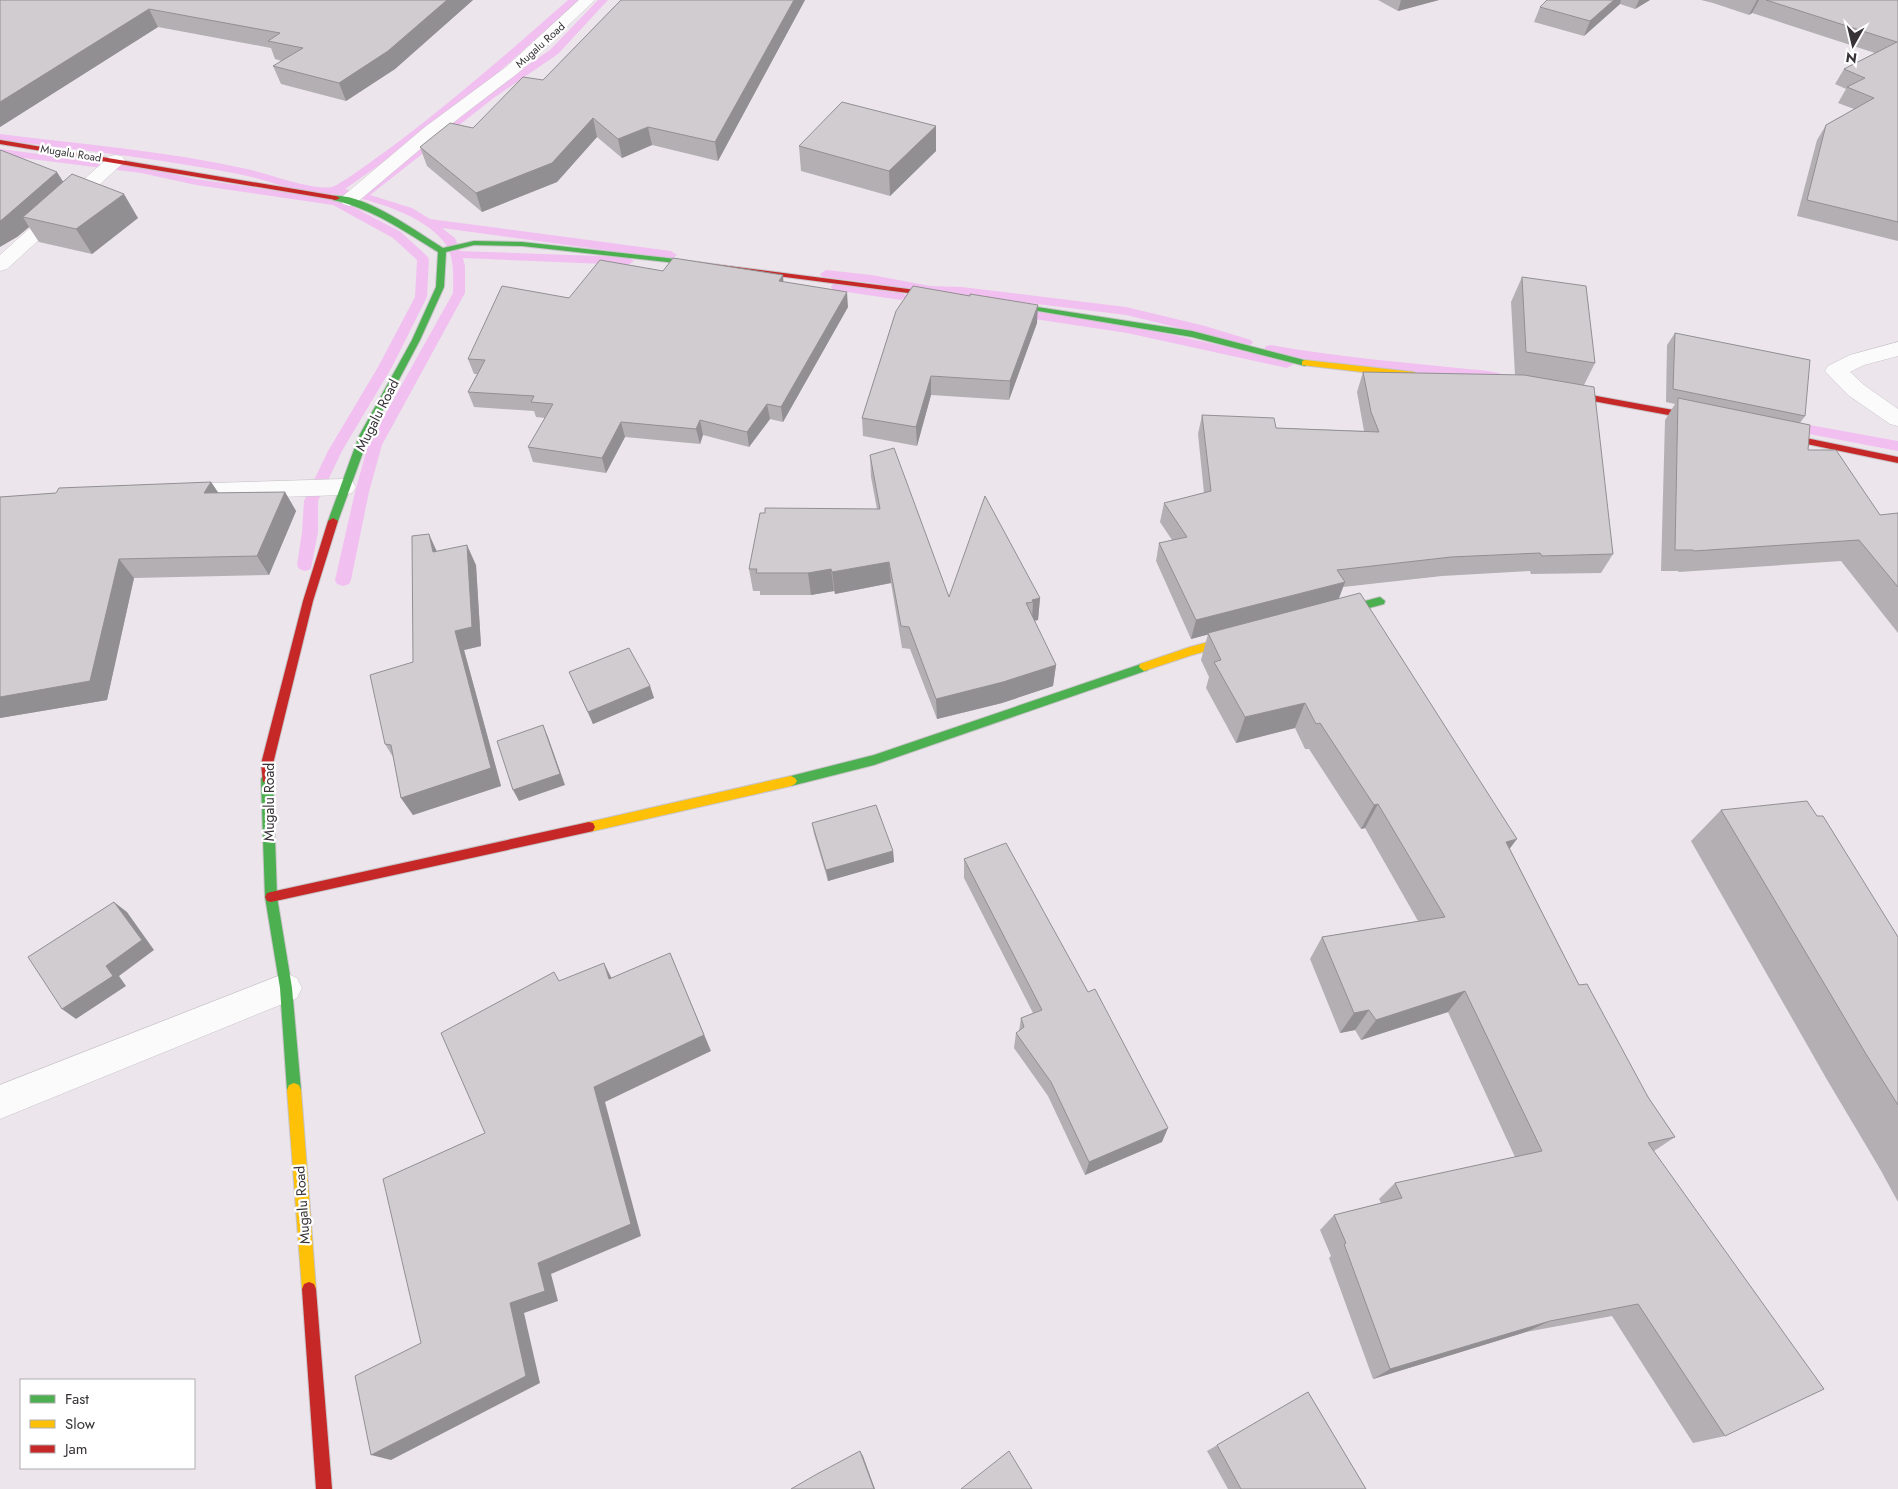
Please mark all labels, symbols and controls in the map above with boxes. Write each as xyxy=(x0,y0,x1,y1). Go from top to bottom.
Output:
street label: Mugalu Road xyxy=(512,18,568,72)
north arrow xyxy=(1828,20,1878,70)
text: N xyxy=(1844,47,1858,69)
street label: Mugalu Road xyxy=(39,140,103,166)
street label: Mugalu Road xyxy=(350,376,404,454)
street label: Mugalu Road xyxy=(259,763,279,841)
street label: Mugalu Road xyxy=(289,1165,315,1245)
legend xyxy=(20,1379,195,1469)
text: Fast xyxy=(65,1388,89,1410)
text: Slow xyxy=(65,1413,96,1435)
text: Jam xyxy=(63,1438,88,1460)

